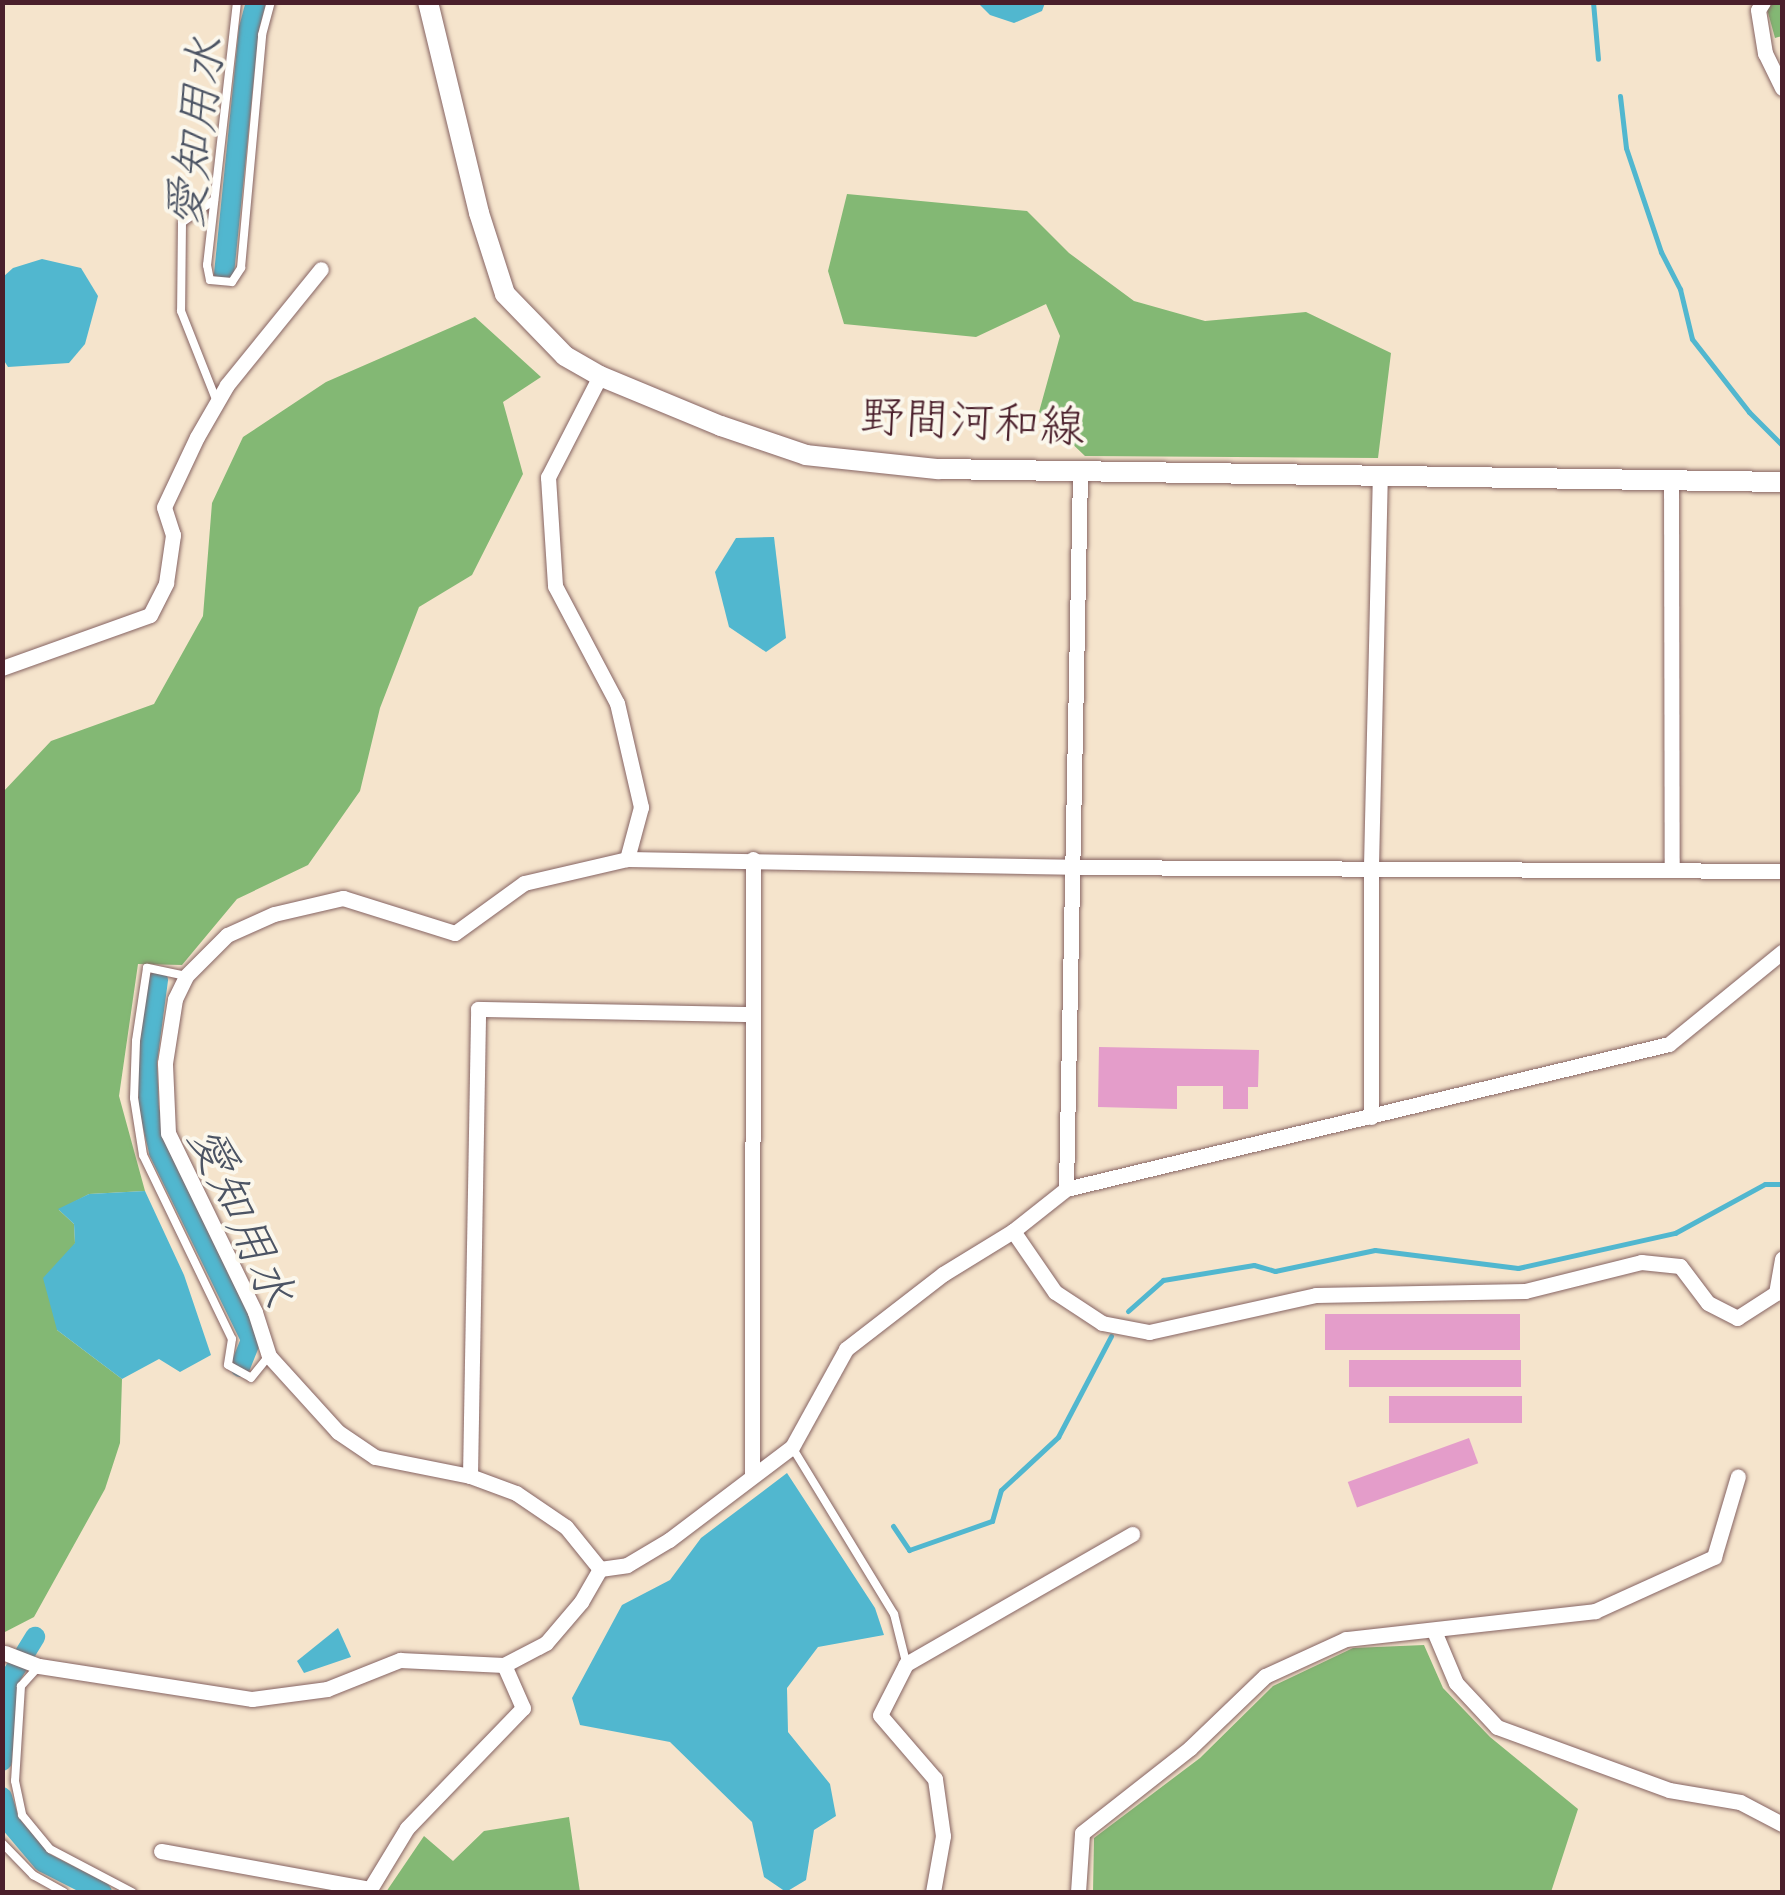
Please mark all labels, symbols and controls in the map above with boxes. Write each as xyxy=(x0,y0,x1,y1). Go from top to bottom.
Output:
water label: 愛知用水 xyxy=(160,34,240,232)
street label: 野間河和線 xyxy=(858,393,1086,459)
water label: 愛知用水 xyxy=(173,1119,303,1317)

